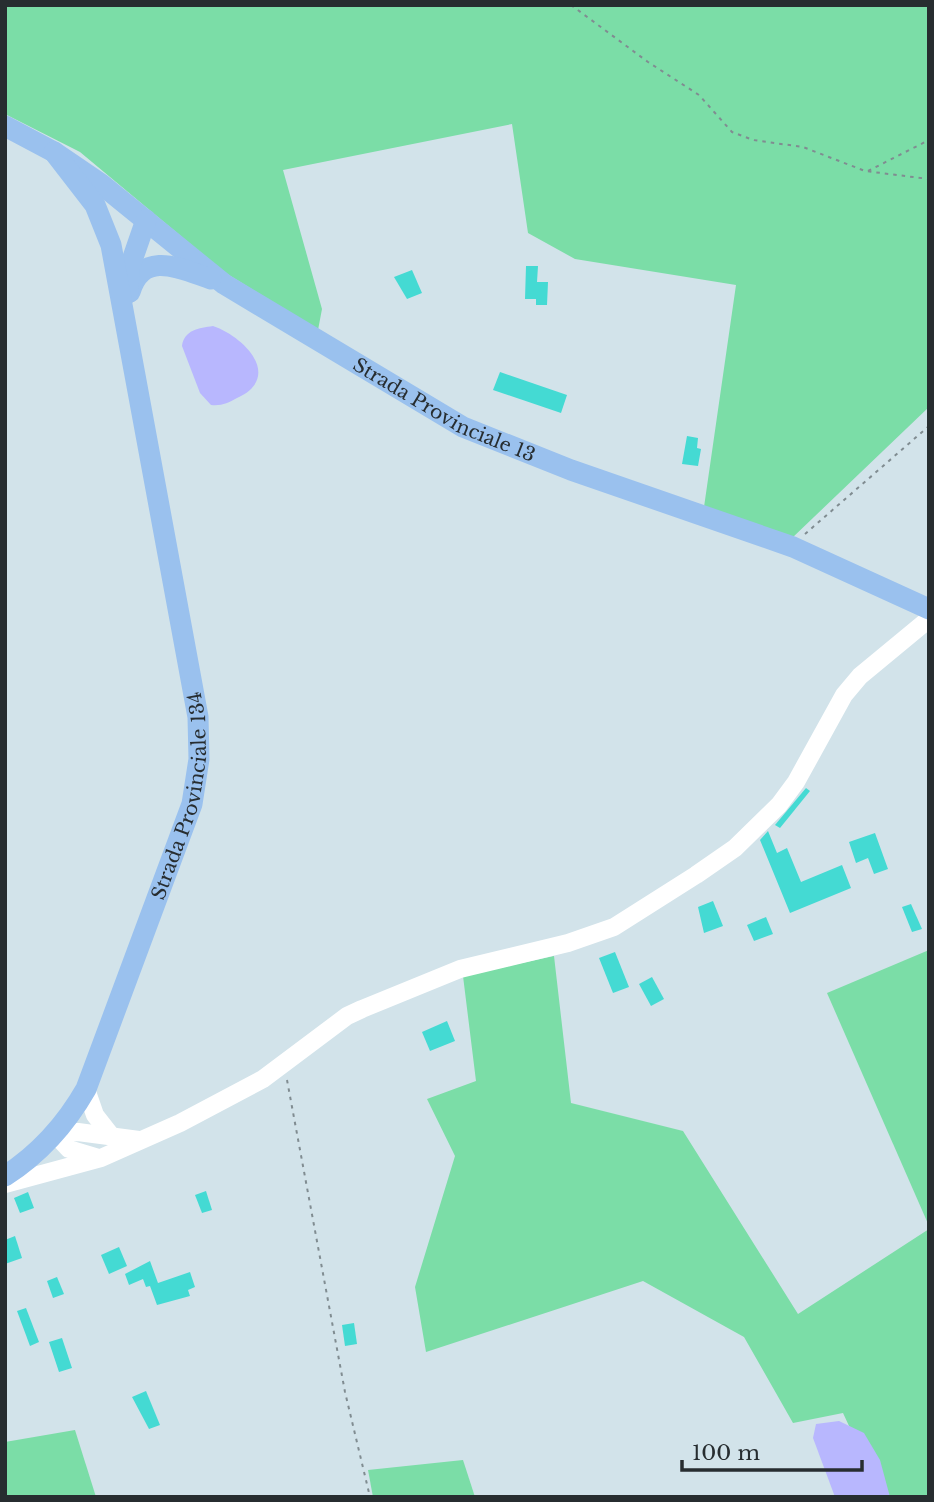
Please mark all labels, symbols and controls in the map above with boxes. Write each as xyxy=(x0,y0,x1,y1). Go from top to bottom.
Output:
street label: Strada Provinciale 13 xyxy=(349,353,539,467)
street label: Strada Provinciale 134 xyxy=(147,690,211,903)
scale bar xyxy=(682,1428,862,1472)
text: 100 m xyxy=(692,1440,760,1466)

